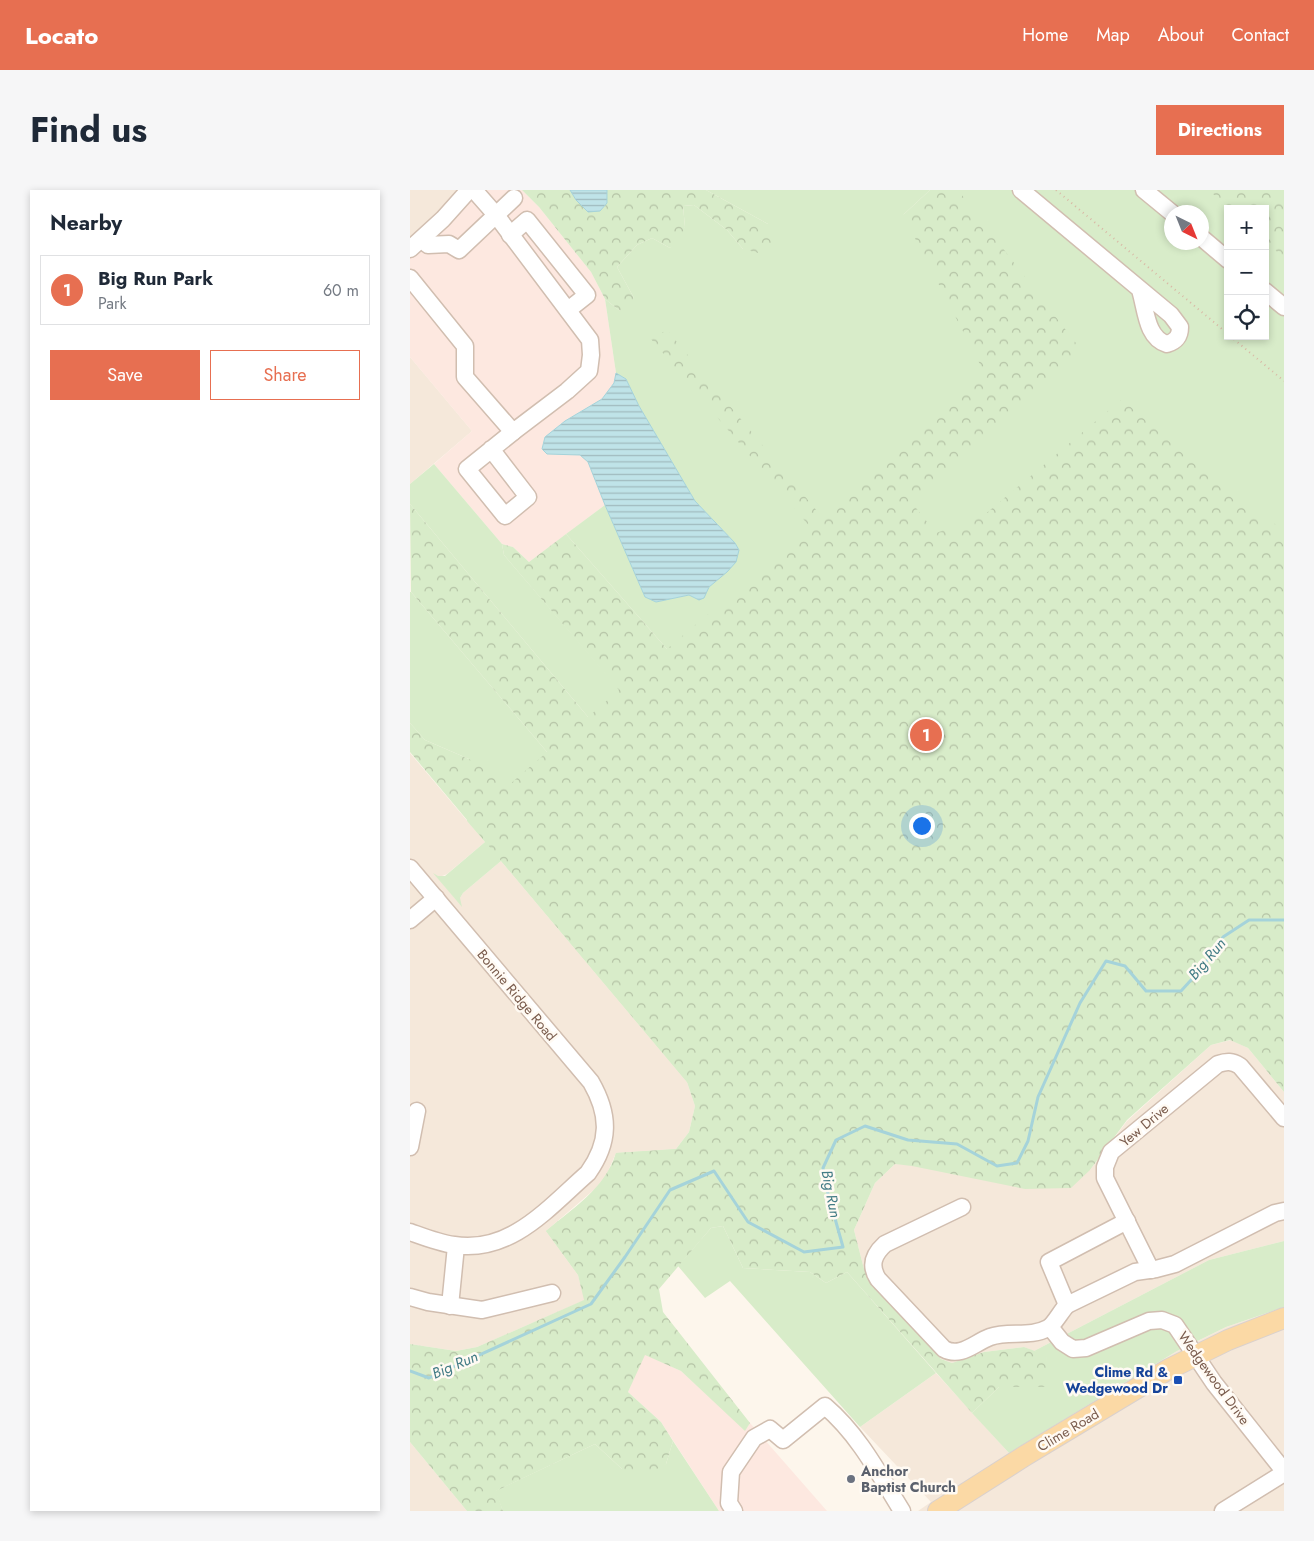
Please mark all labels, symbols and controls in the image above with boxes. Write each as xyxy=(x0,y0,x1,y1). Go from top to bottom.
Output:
text: Locato xyxy=(25,18,98,53)
text: Home xyxy=(1022,22,1068,48)
text: Map xyxy=(1096,22,1130,48)
text: About xyxy=(1158,22,1203,48)
text: Contact xyxy=(1231,22,1289,48)
text: Find us xyxy=(30,105,147,155)
button: Directions xyxy=(1156,105,1284,155)
north arrow xyxy=(1164,205,1209,250)
map controls xyxy=(1224,205,1269,340)
button: + xyxy=(1224,205,1269,250)
text: Nearby xyxy=(50,208,122,238)
button: − xyxy=(1224,250,1269,295)
text: Big Run Park xyxy=(98,265,213,292)
text: 1 xyxy=(63,279,71,302)
text: 60 m xyxy=(323,279,359,302)
text: Park xyxy=(98,292,127,315)
button: locate xyxy=(1224,295,1269,340)
button: Save xyxy=(50,350,200,400)
button: Share xyxy=(210,350,360,400)
pin: 1 xyxy=(910,716,942,754)
your location xyxy=(909,813,935,839)
water label: Big Run xyxy=(1183,933,1231,985)
street label: Bonnie Ridge Road xyxy=(473,945,561,1045)
street label: Yew Drive xyxy=(1115,1099,1173,1151)
water label: Big Run xyxy=(816,1168,846,1220)
street label: Wedgewood Drive xyxy=(1173,1327,1255,1429)
water label: Big Run xyxy=(429,1345,481,1385)
place label: Clime Rd & Wedgewood Dr xyxy=(1065,1362,1168,1398)
marker: Clime Rd & Wedgewood Dr xyxy=(1172,1374,1184,1386)
street label: Clime Road xyxy=(1033,1404,1103,1456)
place label: Anchor Baptist Church xyxy=(860,1461,956,1497)
marker: Anchor Baptist Church xyxy=(845,1473,857,1485)

